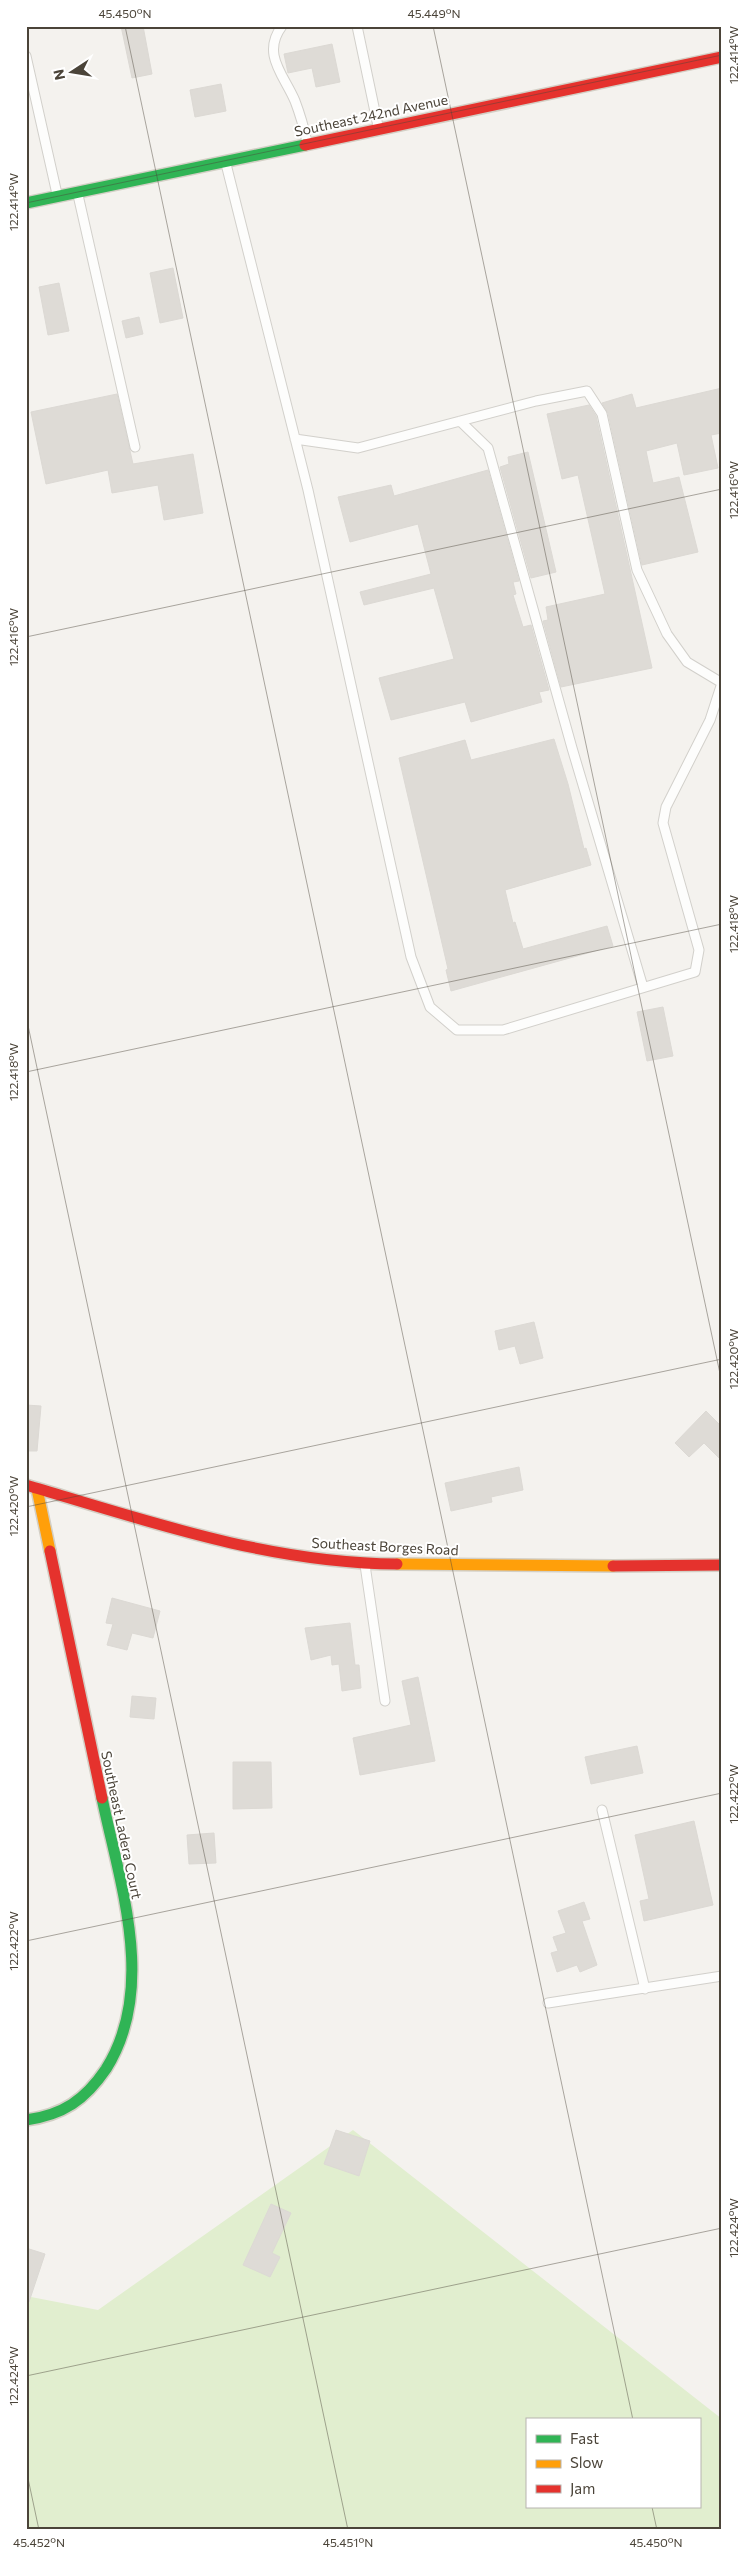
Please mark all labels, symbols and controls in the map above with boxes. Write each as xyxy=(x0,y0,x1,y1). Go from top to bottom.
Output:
text: 45.450°N xyxy=(98,6,152,20)
text: 45.449°N xyxy=(408,6,460,20)
text: 122.414°W xyxy=(726,26,740,84)
north arrow xyxy=(48,48,98,98)
text: N xyxy=(49,68,68,82)
street label: Southeast 242nd Avenue xyxy=(293,90,449,140)
text: 122.414°W xyxy=(6,173,20,231)
text: 122.416°W xyxy=(726,461,740,519)
text: 122.416°W xyxy=(6,608,20,666)
text: 122.418°W xyxy=(726,895,740,953)
text: 122.418°W xyxy=(6,1043,20,1101)
text: 122.420°W xyxy=(726,1329,740,1389)
text: 122.420°W xyxy=(6,1476,20,1536)
street label: Southeast Borges Road xyxy=(311,1534,459,1558)
street label: Southeast Ladera Court xyxy=(98,1749,146,1901)
text: 122.422°W xyxy=(726,1764,740,1824)
text: 122.422°W xyxy=(6,1911,20,1971)
text: 122.424°W xyxy=(726,2198,740,2258)
text: 122.424°W xyxy=(6,2346,20,2406)
legend xyxy=(526,2418,700,2508)
text: Fast xyxy=(570,2429,599,2447)
text: Slow xyxy=(570,2453,603,2471)
text: Jam xyxy=(570,2479,595,2497)
text: 45.452°N xyxy=(13,2535,65,2549)
text: 45.451°N xyxy=(323,2535,373,2549)
text: 45.450°N xyxy=(629,2535,683,2549)

